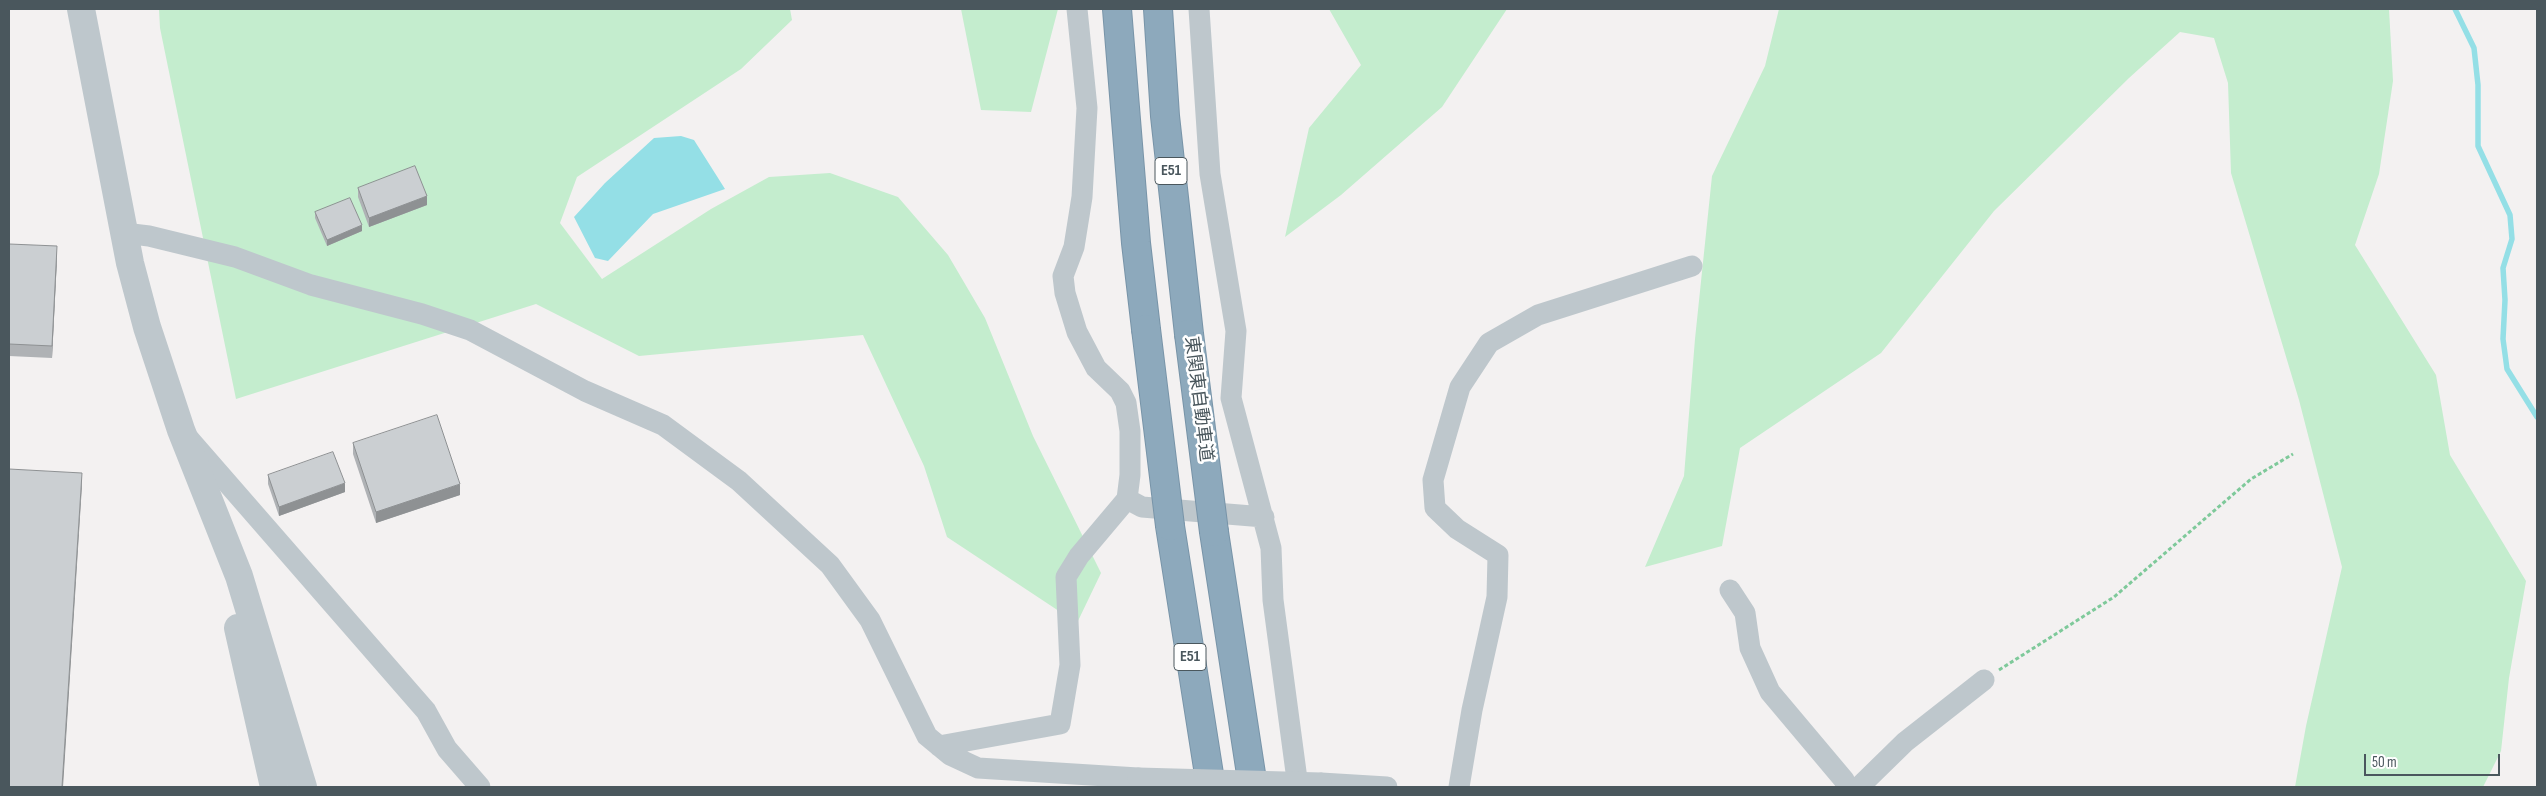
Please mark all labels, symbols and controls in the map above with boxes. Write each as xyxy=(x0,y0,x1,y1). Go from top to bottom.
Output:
road number: E51 xyxy=(1155,158,1187,185)
street label: 東関東自動車道 xyxy=(1180,335,1216,463)
road number: E51 xyxy=(1174,644,1206,670)
scale bar xyxy=(2366,744,2502,776)
text: 50 m xyxy=(2372,753,2397,772)

